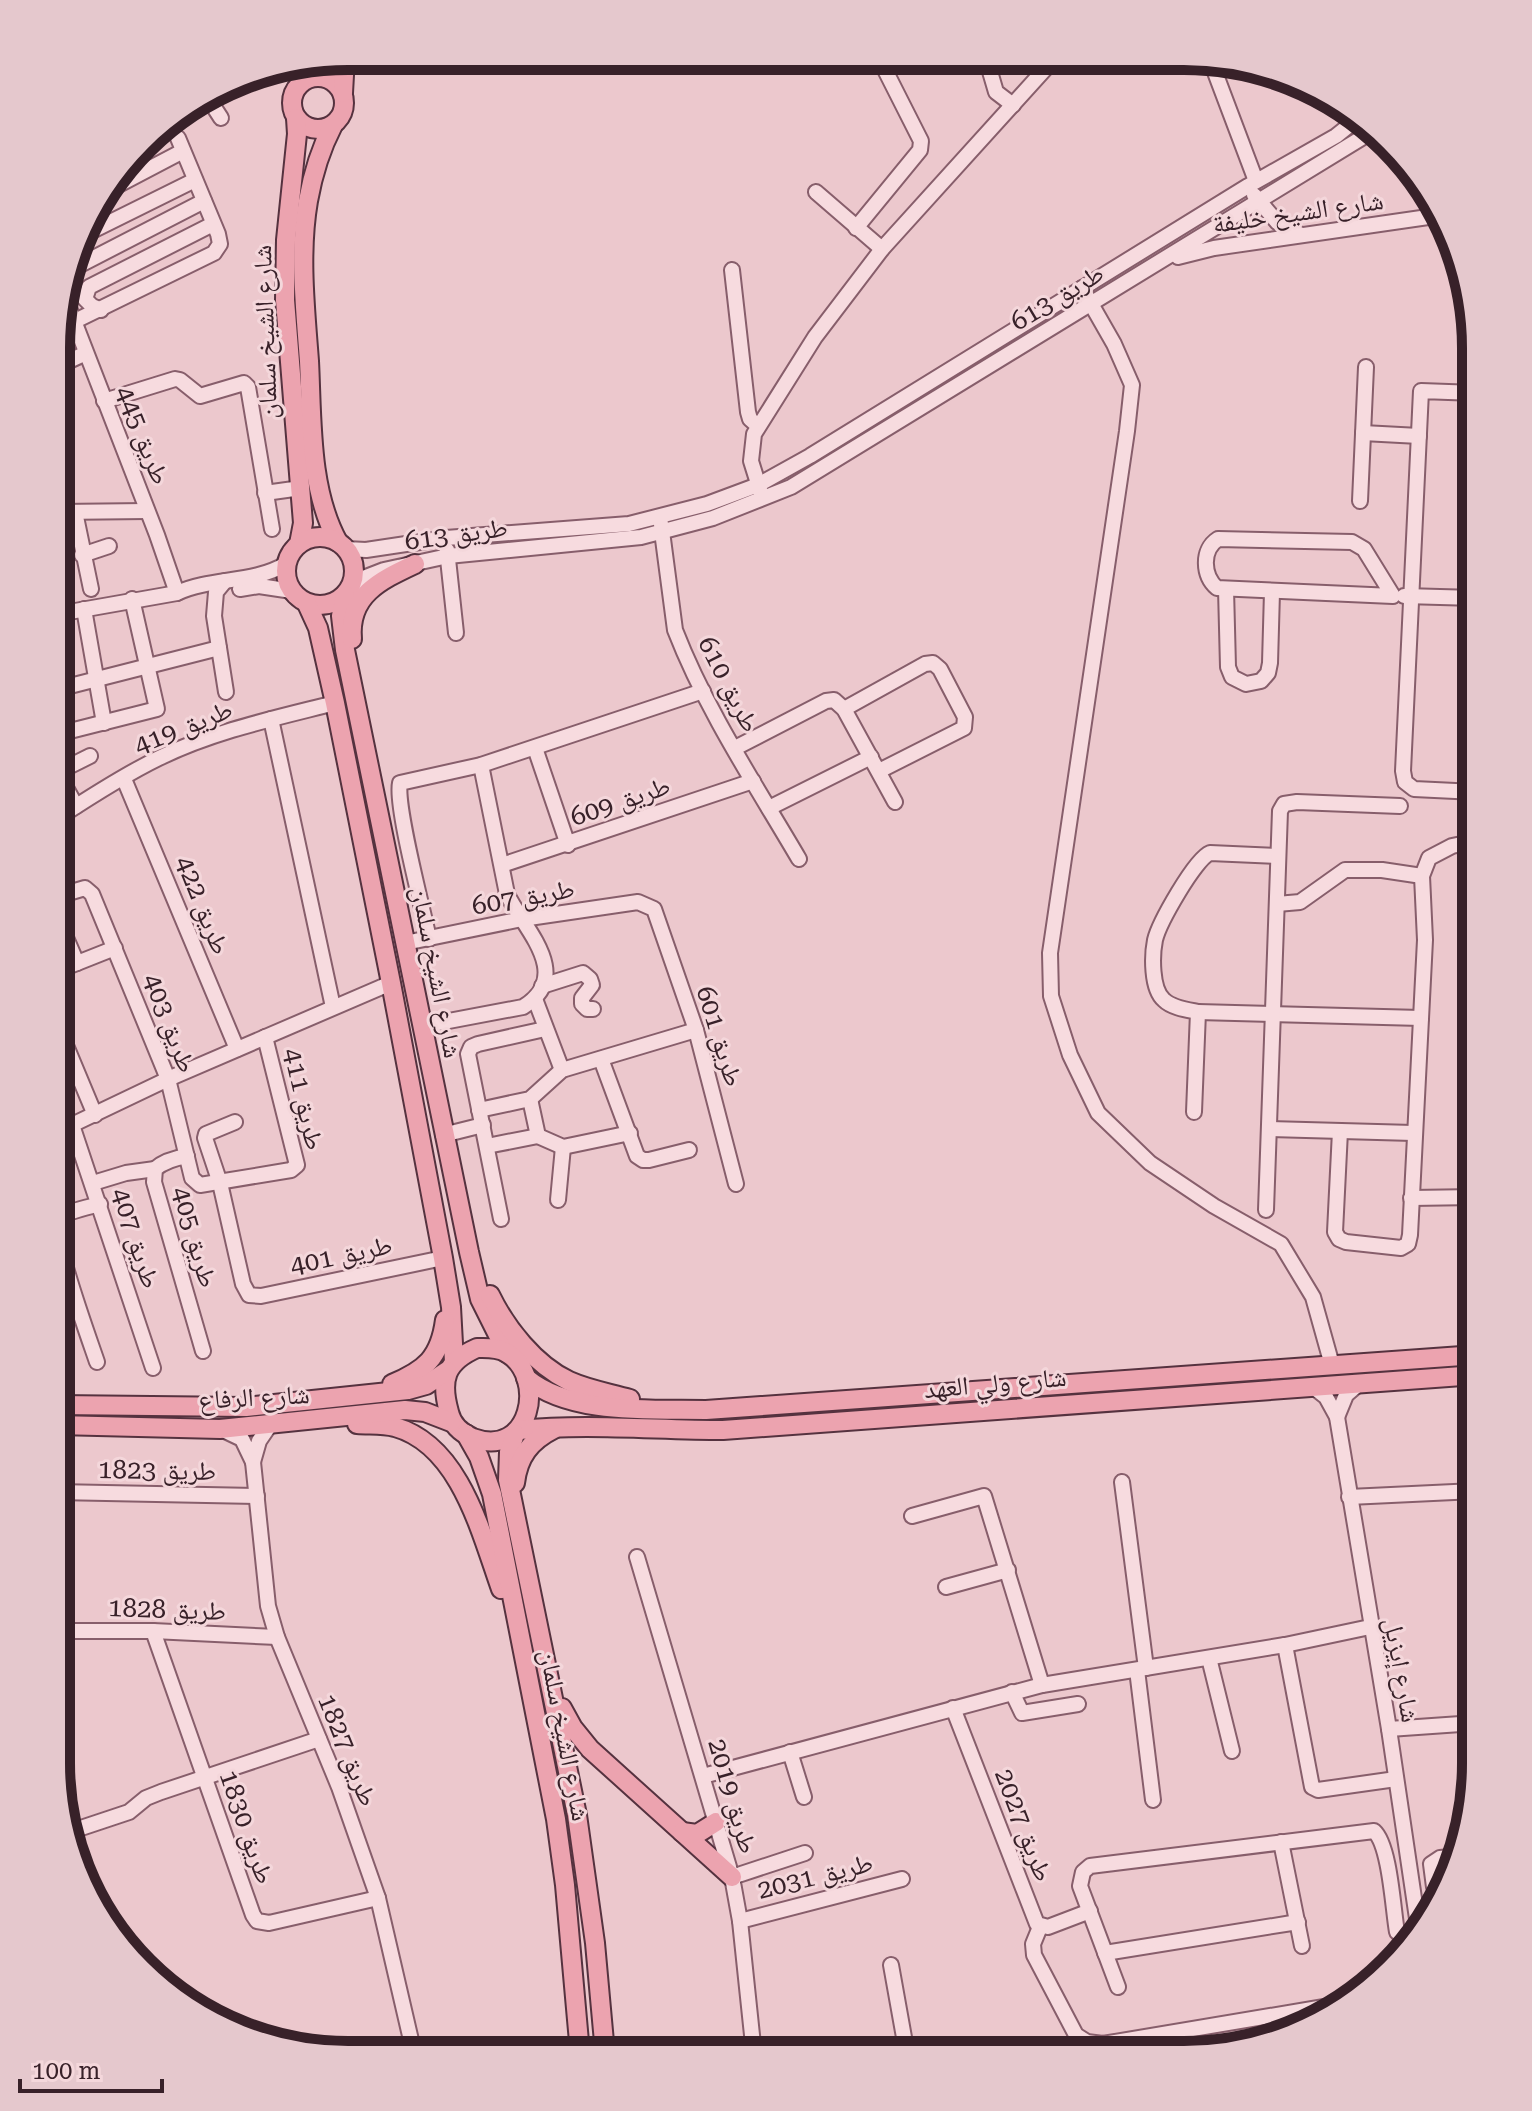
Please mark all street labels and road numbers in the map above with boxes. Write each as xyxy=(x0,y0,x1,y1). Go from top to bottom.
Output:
street label: شارع الشيخ خليفة xyxy=(1211,185,1386,241)
street label: شارع الشيخ سلمان xyxy=(247,244,285,420)
street label: طريق 613 xyxy=(1005,257,1110,337)
street label: طريق 445 xyxy=(109,381,176,489)
street label: طريق 613 xyxy=(403,512,509,557)
street label: طريق 610 xyxy=(691,631,766,737)
street label: طريق 419 xyxy=(129,694,237,761)
street label: طريق 609 xyxy=(566,770,674,833)
street label: طريق 422 xyxy=(169,851,236,959)
street label: طريق 607 xyxy=(469,873,577,922)
street label: شارع الشيخ سلمان xyxy=(404,884,468,1061)
street label: طريق 403 xyxy=(137,969,203,1077)
street label: طريق 601 xyxy=(690,982,749,1090)
street label: طريق 411 xyxy=(277,1045,330,1153)
street label: طريق 405 xyxy=(165,1183,224,1291)
street label: طريق 407 xyxy=(105,1184,166,1292)
street label: طريق 401 xyxy=(287,1230,395,1281)
street label: شارع ولي العهد xyxy=(923,1362,1068,1410)
street label: شارع الرفاع xyxy=(198,1379,310,1416)
street label: طريق 1823 xyxy=(98,1454,216,1487)
street label: طريق 1828 xyxy=(107,1592,227,1627)
street label: شارع إيزيل xyxy=(1376,1615,1426,1725)
street label: شارع الشيخ سلمان xyxy=(532,1647,596,1824)
street label: طريق 1827 xyxy=(311,1690,384,1811)
street label: طريق 2019 xyxy=(701,1735,764,1857)
street label: طريق 2027 xyxy=(988,1764,1059,1886)
street label: طريق 1830 xyxy=(213,1766,280,1888)
street label: طريق 2031 xyxy=(754,1847,876,1906)

